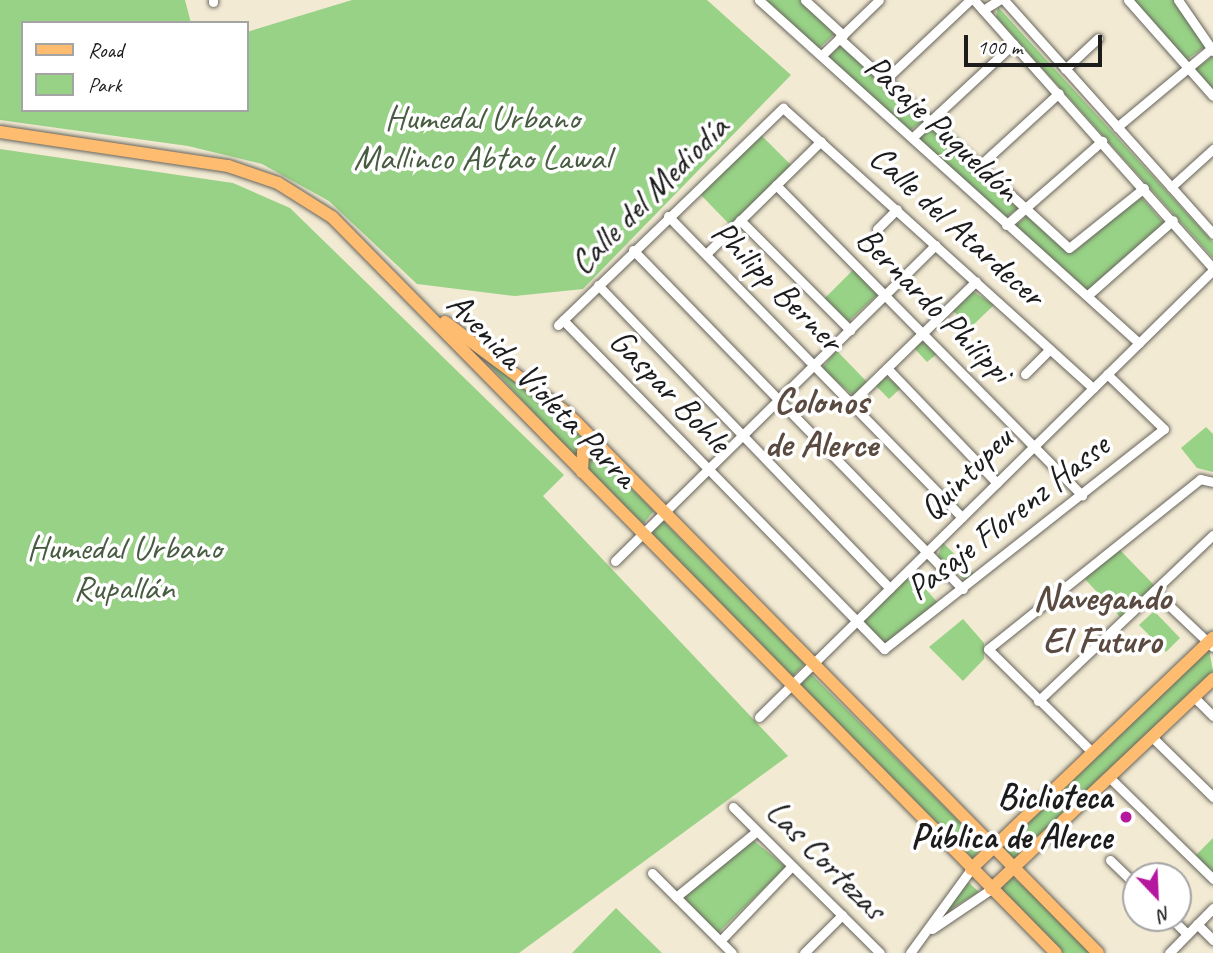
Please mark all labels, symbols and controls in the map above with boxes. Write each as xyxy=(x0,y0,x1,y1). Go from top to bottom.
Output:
legend xyxy=(21,21,248,112)
scale bar xyxy=(968,21,1106,65)
text: 100 m xyxy=(977,34,1022,60)
text: Road xyxy=(88,37,123,63)
street label: Pasaje Puqueldón xyxy=(856,46,1028,210)
text: Park xyxy=(88,72,121,98)
park label: Humedal Urbano Mallinco Abtao Lawal xyxy=(354,97,610,179)
street label: Calle del Mediodía xyxy=(561,107,737,283)
street label: Calle del Atardecer xyxy=(861,136,1053,316)
street label: Philipp Berner xyxy=(703,212,851,360)
street label: Bernardo Philippi xyxy=(847,218,1021,392)
street label: Avenida Violeta Parra xyxy=(438,283,646,497)
street label: Gaspar Bohle xyxy=(600,320,740,462)
district label: Colonos de Alerce xyxy=(764,380,878,467)
street label: Quintupeu xyxy=(911,419,1021,529)
street label: Pasaje Florenz Hasse xyxy=(898,424,1118,610)
park label: Humedal Urbano Rupallán xyxy=(27,527,221,609)
district label: Navegando El Futuro xyxy=(1033,576,1171,663)
place label: Biclioteca Pública de Alerce xyxy=(910,776,1112,858)
street label: Las Cortezas xyxy=(757,791,895,929)
marker: Biclioteca Pública de Alerce xyxy=(1118,809,1134,825)
north arrow xyxy=(1122,862,1192,932)
text: N xyxy=(1154,901,1175,928)

